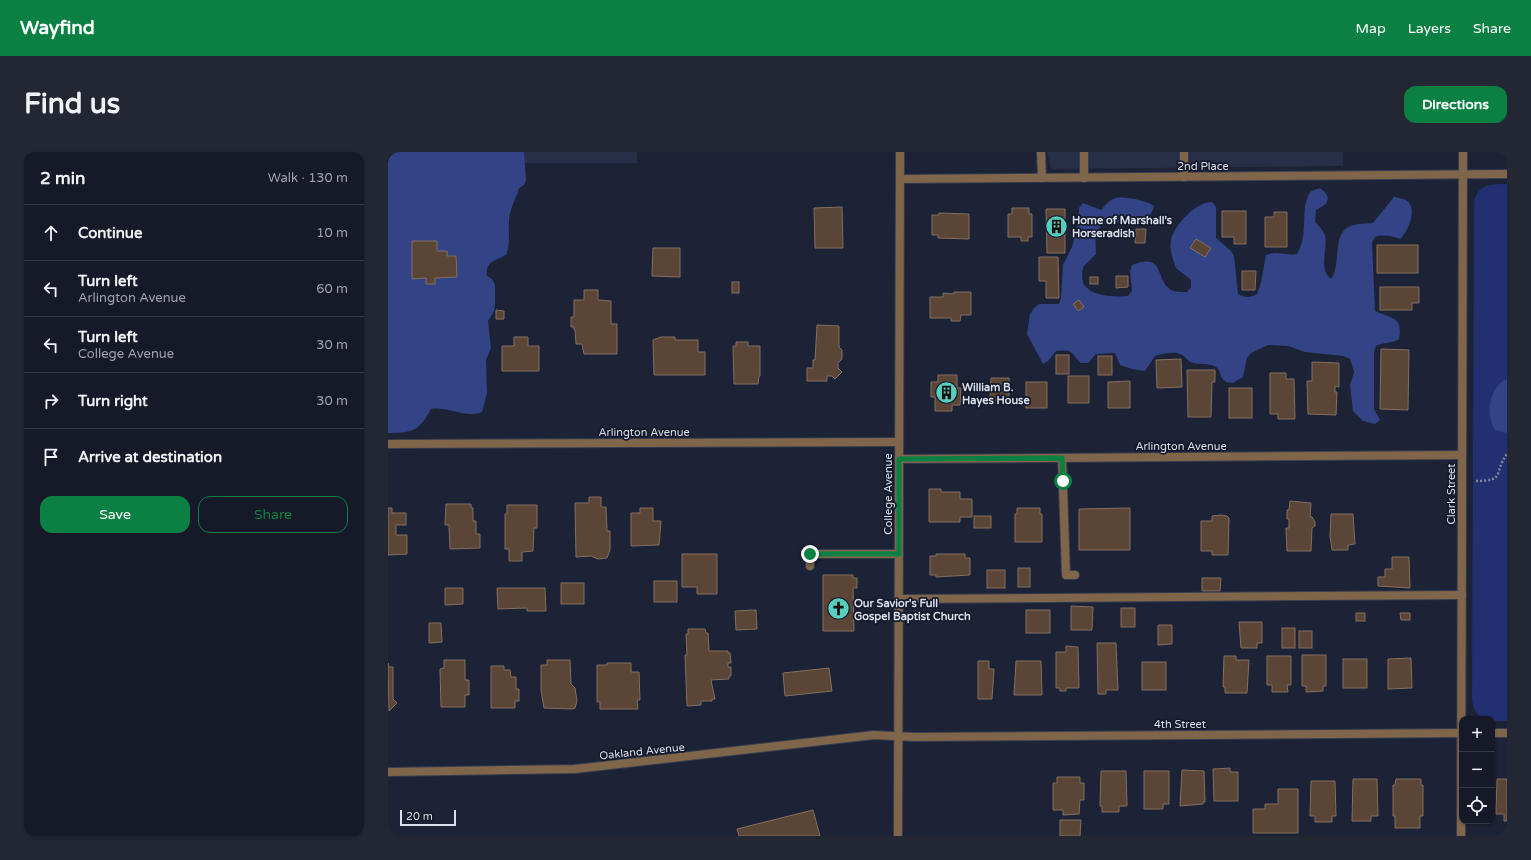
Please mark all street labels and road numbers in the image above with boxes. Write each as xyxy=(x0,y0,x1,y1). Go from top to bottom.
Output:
street label: 2nd Place xyxy=(1177,160,1229,173)
street label: Arlington Avenue xyxy=(598,426,690,439)
street label: Arlington Avenue xyxy=(1135,440,1227,453)
street label: College Avenue xyxy=(882,453,895,535)
street label: Clark Street xyxy=(1445,463,1458,525)
street label: 4th Street xyxy=(1154,718,1206,731)
street label: Oakland Avenue xyxy=(599,741,685,762)

